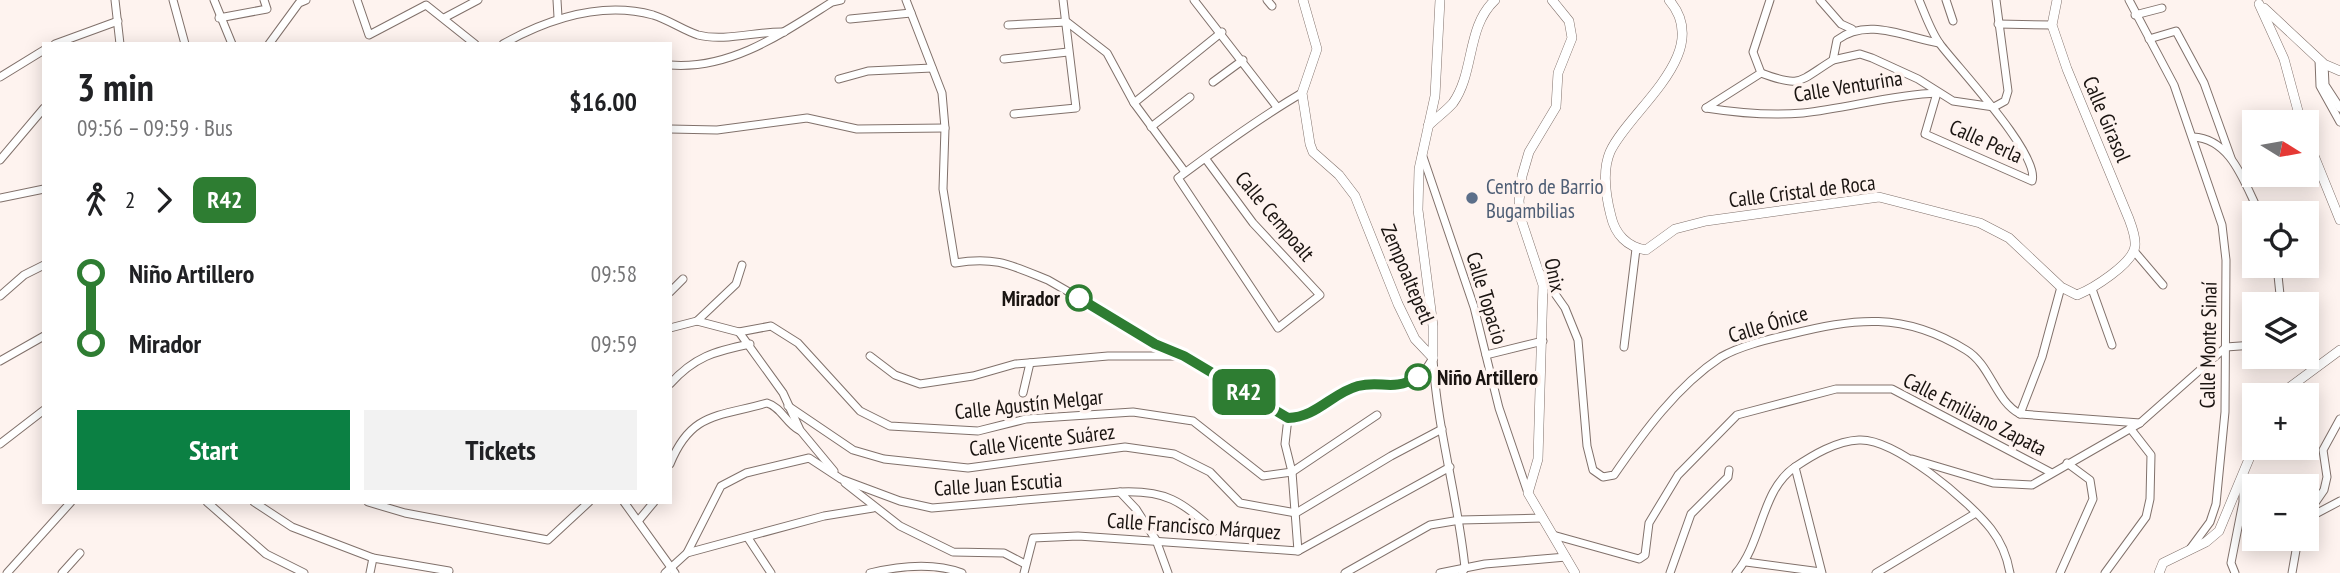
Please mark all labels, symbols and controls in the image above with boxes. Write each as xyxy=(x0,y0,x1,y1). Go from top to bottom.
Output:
text: 3 min xyxy=(77,62,154,111)
street label: Calle Venturina xyxy=(1792,64,1904,108)
street label: Calle Girasol xyxy=(2077,72,2137,166)
text: $16.00 xyxy=(569,85,637,118)
north arrow xyxy=(2242,110,2319,187)
map controls xyxy=(2242,110,2319,551)
text: 09:56 – 09:59 · Bus xyxy=(77,113,233,142)
street label: Calle Perla xyxy=(1945,113,2027,169)
street label: Calle Cempoalt xyxy=(1230,165,1321,267)
street label: Calle Cristal de Roca xyxy=(1727,169,1877,213)
place label: Centro de Barrio Bugambilias xyxy=(1486,173,1604,224)
icon: walk xyxy=(77,181,115,219)
icon: forward xyxy=(145,181,183,219)
text: R42 xyxy=(207,184,242,215)
text: 2 xyxy=(125,185,135,214)
marker: Centro de Barrio Bugambilias xyxy=(1464,190,1480,206)
button: locate xyxy=(2242,201,2319,278)
street label: Zempoaltepetl xyxy=(1375,220,1441,328)
street label: Calle Topacio xyxy=(1460,249,1514,347)
street label: Onix xyxy=(1538,256,1572,295)
text: Niño Artillero xyxy=(129,257,254,290)
text: 09:58 xyxy=(591,259,637,288)
street label: Calle Monte Sinaí xyxy=(2193,281,2223,409)
place label: Mirador xyxy=(1002,285,1061,312)
marker: Mirador xyxy=(1066,285,1092,311)
button: layers xyxy=(2242,292,2319,369)
street label: Calle Ónice xyxy=(1725,299,1811,349)
text: Mirador xyxy=(129,327,201,360)
text: 09:59 xyxy=(591,329,637,358)
marker: Niño Artillero xyxy=(1405,364,1431,390)
place label: Niño Artillero xyxy=(1437,364,1538,391)
street label: Calle Emiliano Zapata xyxy=(1899,366,2051,462)
line badge: R42 xyxy=(1204,369,1284,415)
text: R42 xyxy=(1226,376,1262,407)
street label: Calle Agustín Melgar xyxy=(953,383,1105,425)
button: + xyxy=(2242,383,2319,460)
button: Start xyxy=(77,410,350,490)
button: Tickets xyxy=(364,410,637,490)
street label: Calle Vicente Suárez xyxy=(968,418,1116,462)
street label: Calle Juan Escutia xyxy=(933,466,1063,502)
button: − xyxy=(2242,474,2319,551)
street label: Calle Francisco Márquez xyxy=(1106,506,1282,546)

